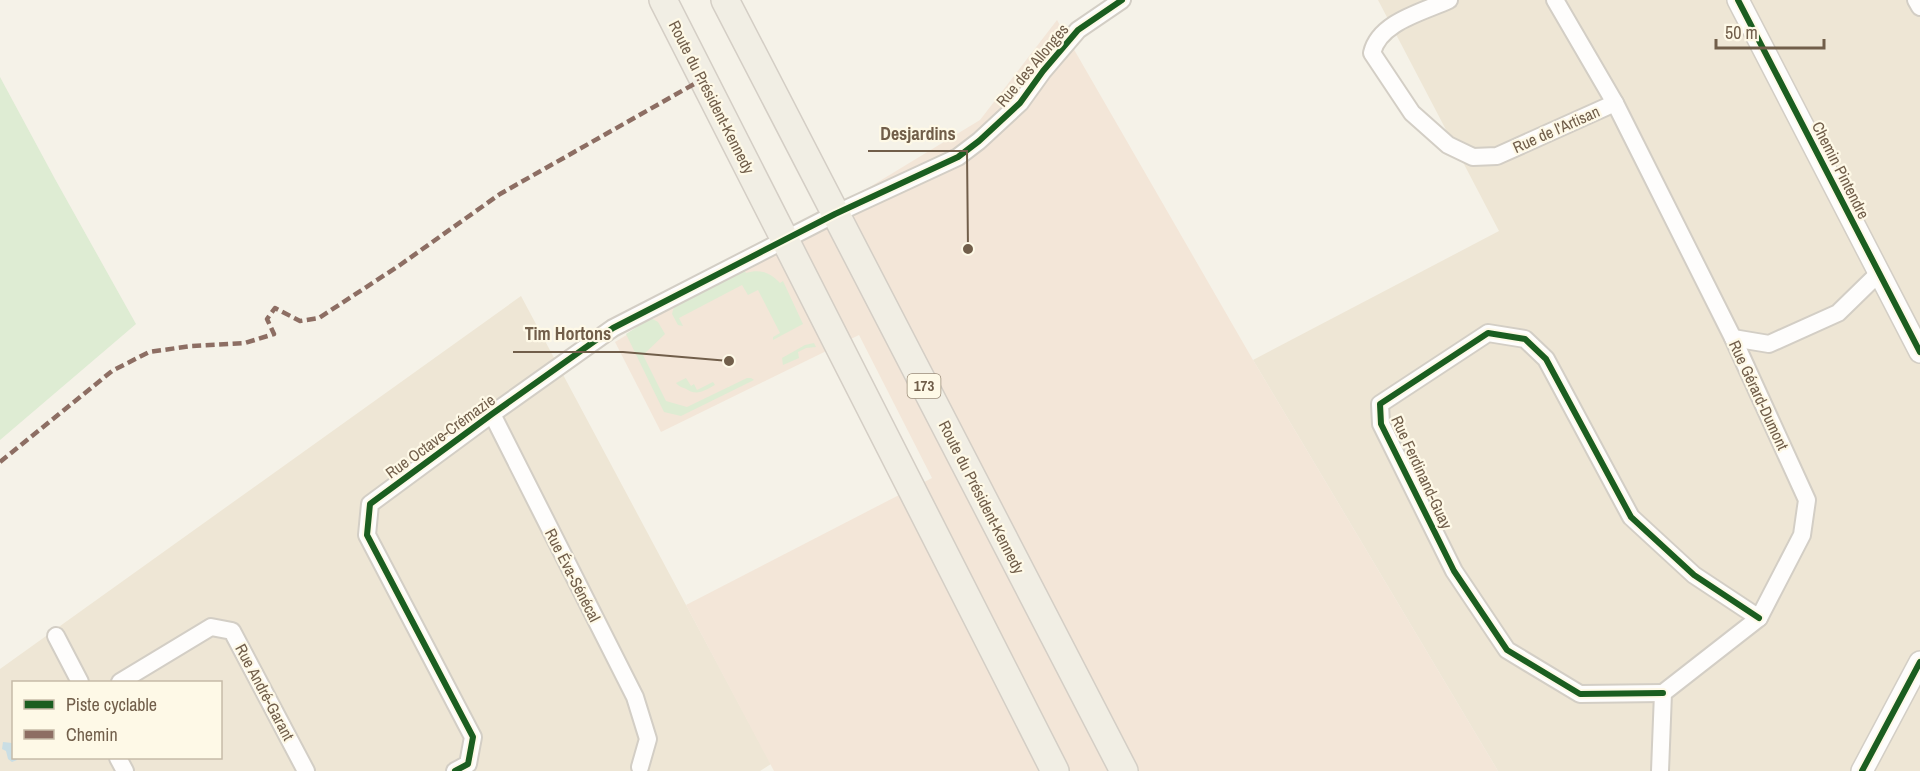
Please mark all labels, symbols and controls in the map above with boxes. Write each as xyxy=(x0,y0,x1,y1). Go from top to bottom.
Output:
scale bar xyxy=(1716,12,1824,50)
street label: Route du Président-Kennedy xyxy=(664,17,760,178)
street label: Rue des Allonges xyxy=(991,19,1073,111)
text: 50 m xyxy=(1725,20,1758,45)
street label: Rue de l'Artisan xyxy=(1509,100,1603,158)
callout: Desjardins xyxy=(868,115,967,151)
street label: Chemin Pintendre xyxy=(1807,118,1875,222)
text: Desjardins xyxy=(880,121,956,146)
callout: Tim Hortons xyxy=(513,316,623,352)
text: Tim Hortons xyxy=(525,321,611,346)
street label: Rue Gérard-Dumont xyxy=(1724,336,1794,454)
road number: 173 xyxy=(908,374,940,398)
street label: Rue Octave-Crémazie xyxy=(381,389,499,483)
street label: Rue Ferdinand-Guay xyxy=(1386,412,1458,533)
street label: Route du Président-Kennedy xyxy=(934,417,1030,578)
street label: Rue Éva-Sénécal xyxy=(540,525,606,626)
street label: Rue André-Garant xyxy=(230,640,300,744)
legend xyxy=(12,681,222,759)
text: Piste cyclable xyxy=(66,692,157,717)
text: Chemin xyxy=(66,722,118,747)

